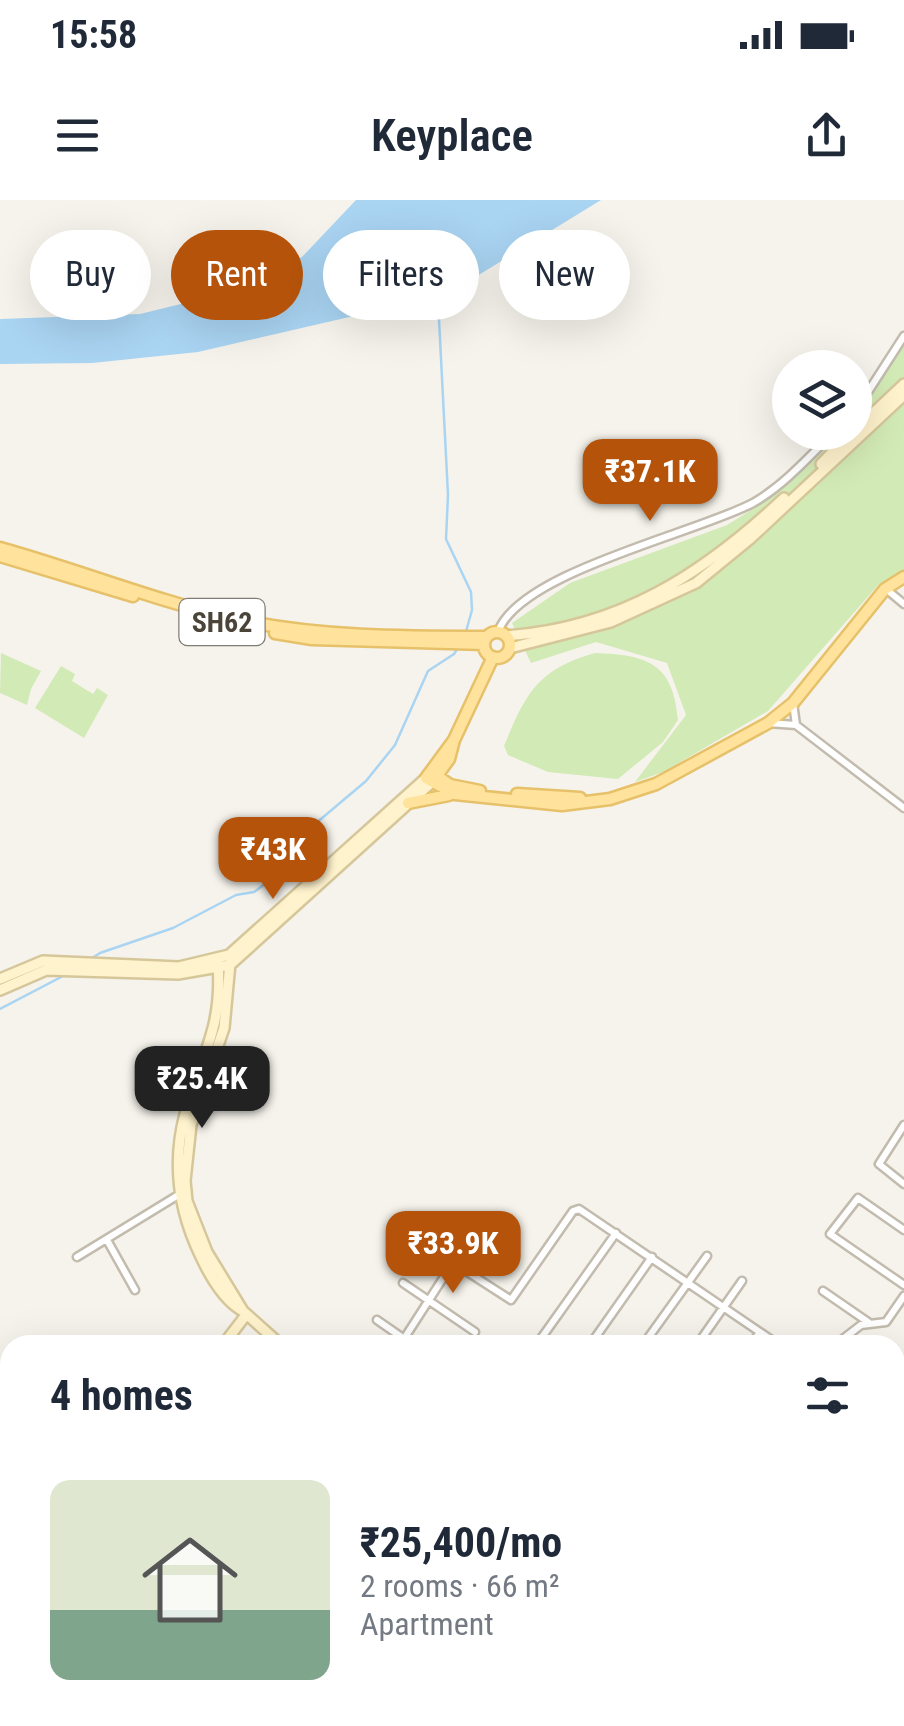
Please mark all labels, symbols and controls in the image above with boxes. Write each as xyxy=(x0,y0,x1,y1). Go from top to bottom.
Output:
text: 15:58 xyxy=(50,13,137,57)
icon: menu xyxy=(50,108,105,163)
icon: share xyxy=(799,108,854,163)
text: Keyplace xyxy=(371,109,533,162)
chip: Buy xyxy=(30,230,151,320)
chip: Rent xyxy=(171,230,303,320)
chip: Filters xyxy=(323,230,479,320)
chip: New xyxy=(499,230,630,320)
map controls xyxy=(772,350,872,450)
button: layers xyxy=(772,350,872,450)
pin: ₹37.1K xyxy=(569,439,731,524)
text: ₹37.1K xyxy=(605,452,695,490)
road number: SH62 xyxy=(180,599,264,645)
pin: ₹43K xyxy=(214,817,332,902)
text: ₹43K xyxy=(240,830,306,868)
pin: ₹25.4K xyxy=(121,1046,283,1131)
text: ₹25.4K xyxy=(157,1059,247,1097)
pin: ₹33.9K xyxy=(372,1211,534,1296)
text: ₹33.9K xyxy=(408,1224,498,1262)
icon: filters xyxy=(800,1368,855,1423)
text: 4 homes xyxy=(50,1371,193,1420)
text: ₹25,400/mo xyxy=(360,1518,562,1567)
icon: home xyxy=(130,1520,250,1640)
text: 2 rooms · 66 m² xyxy=(360,1567,559,1605)
text: Apartment xyxy=(360,1605,494,1643)

